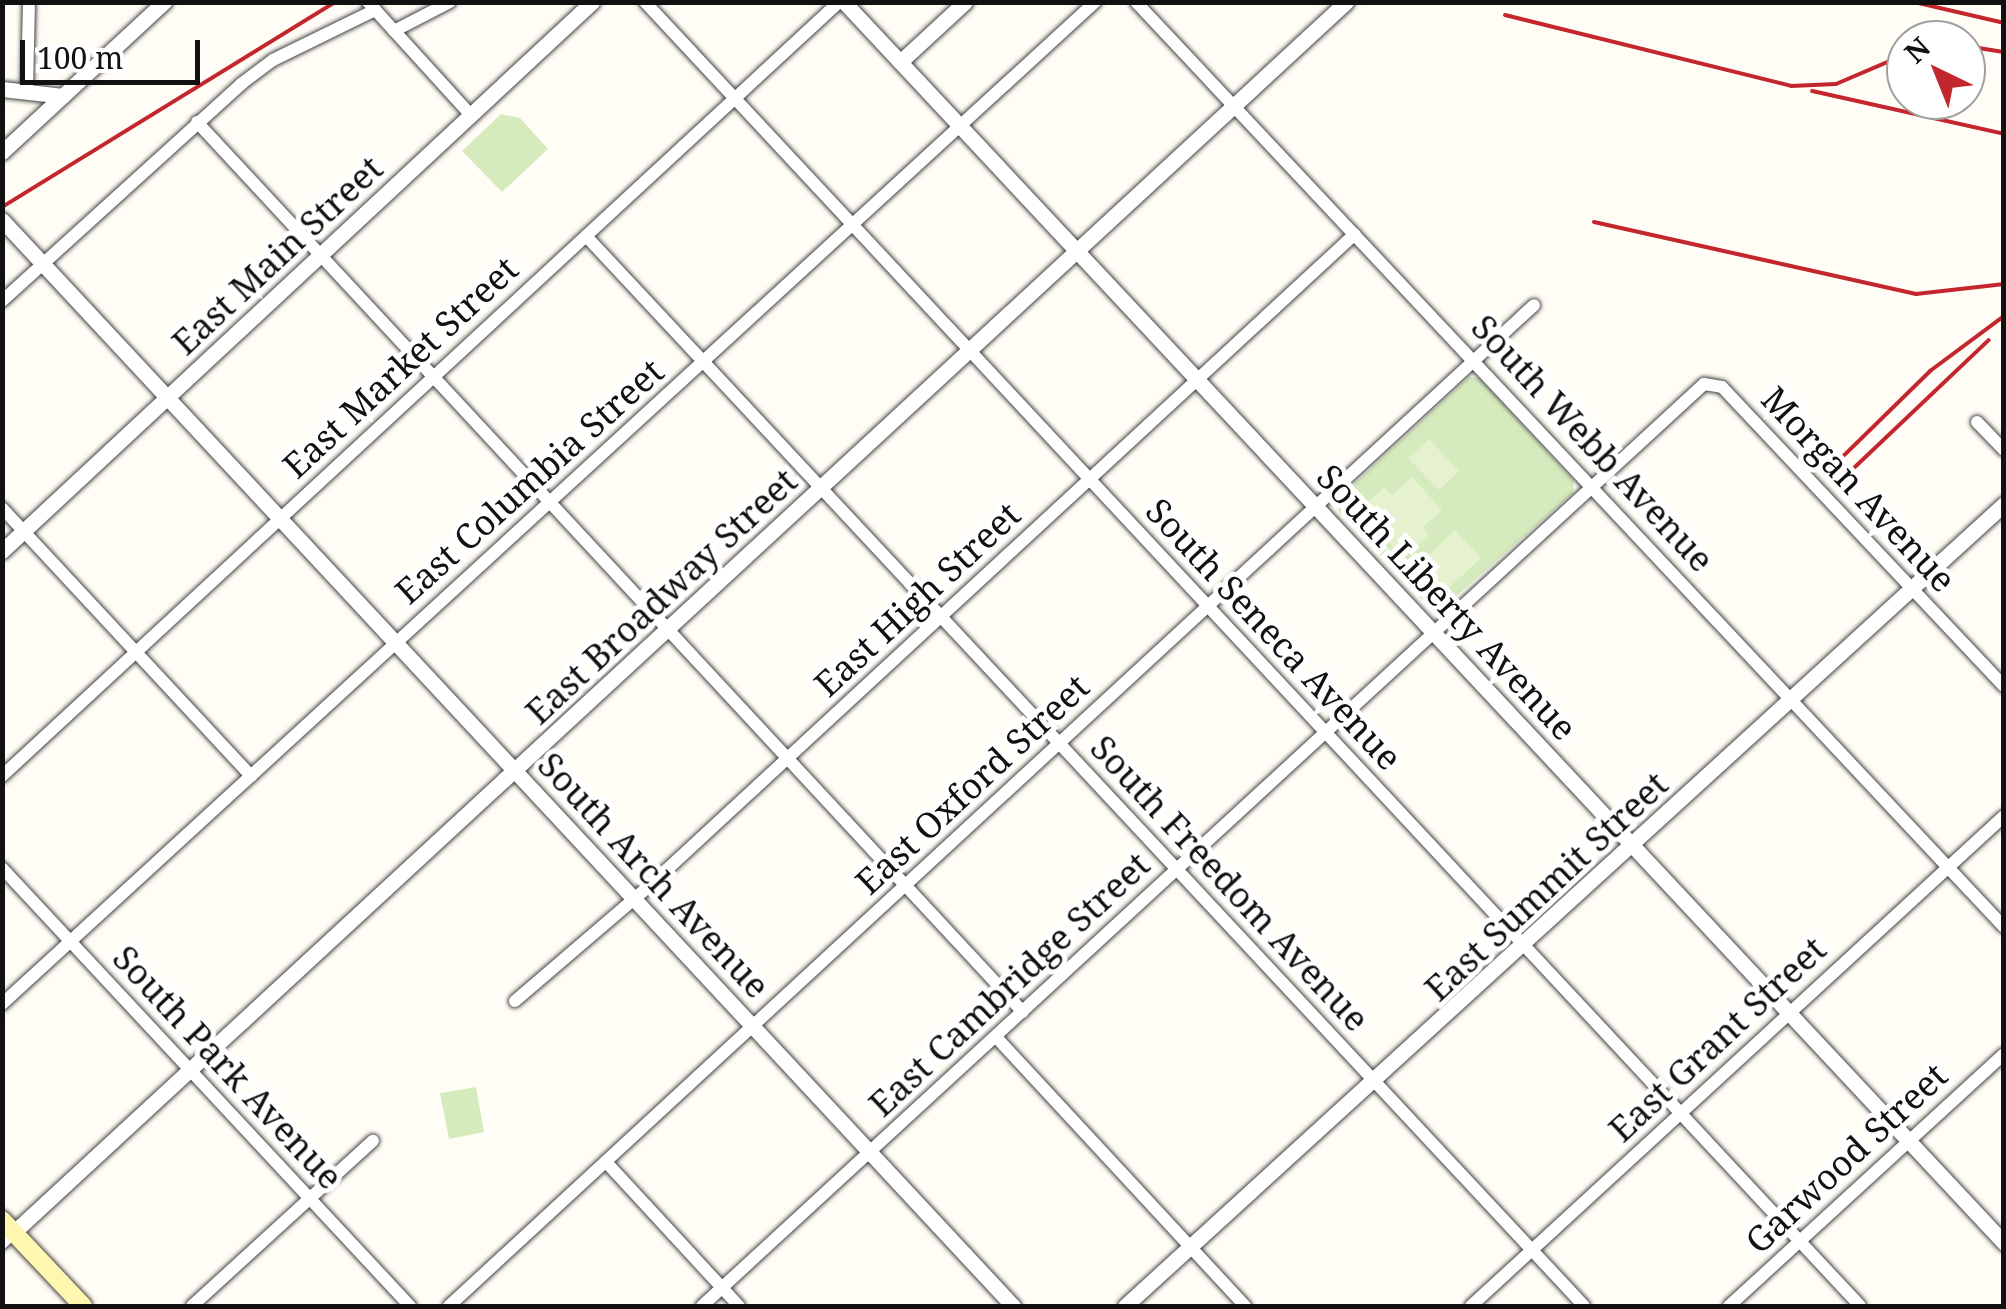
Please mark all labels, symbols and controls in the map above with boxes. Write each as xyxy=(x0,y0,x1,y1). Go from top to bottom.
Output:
scale bar xyxy=(25,20,205,82)
north arrow xyxy=(1886,20,1986,120)
text: N xyxy=(1896,28,1938,71)
text: 100 m xyxy=(37,37,123,78)
street label: East Main Street xyxy=(163,147,391,363)
street label: East Market Street xyxy=(274,248,526,486)
street label: South Webb Avenue xyxy=(1463,306,1723,580)
street label: East Columbia Street xyxy=(387,350,671,612)
street label: Morgan Avenue xyxy=(1753,378,1965,600)
street label: South Liberty Avenue xyxy=(1309,456,1585,748)
street label: East Broadway Street xyxy=(517,460,805,732)
street label: South Seneca Avenue xyxy=(1137,490,1411,778)
street label: East High Street xyxy=(806,493,1028,705)
street label: East Oxford Street xyxy=(847,665,1097,903)
street label: South Freedom Avenue xyxy=(1082,727,1378,1039)
street label: South Arch Avenue xyxy=(530,744,778,1006)
street label: East Summit Street xyxy=(1416,763,1676,1009)
street label: East Cambridge Street xyxy=(860,843,1158,1125)
street label: East Grant Street xyxy=(1600,928,1834,1150)
street label: South Park Avenue xyxy=(105,937,351,1197)
street label: Garwood Street xyxy=(1737,1054,1955,1262)

